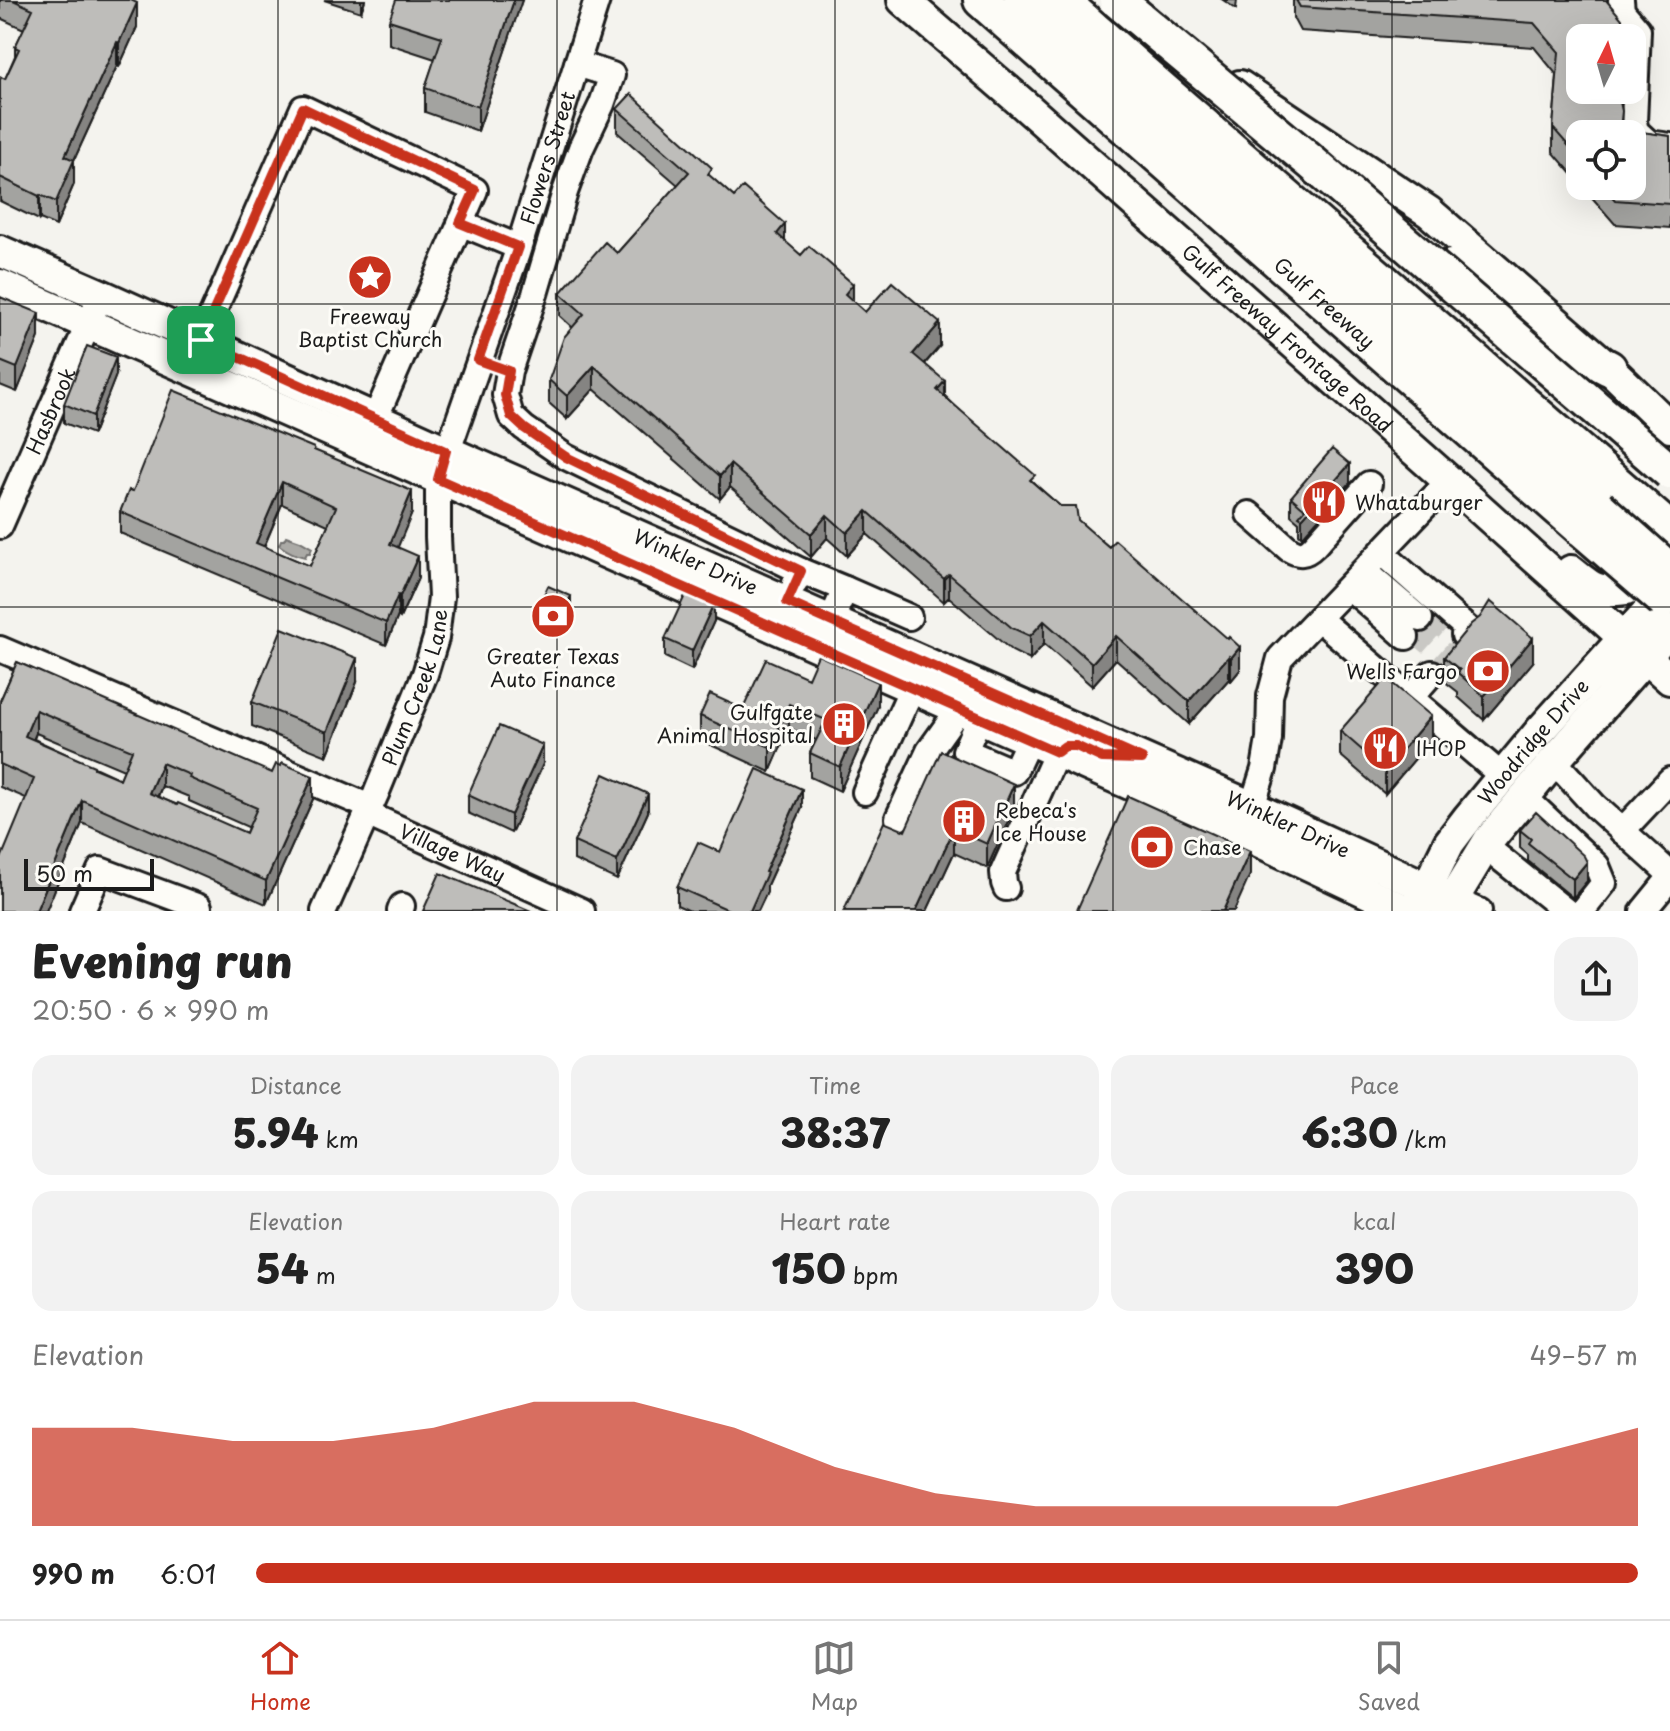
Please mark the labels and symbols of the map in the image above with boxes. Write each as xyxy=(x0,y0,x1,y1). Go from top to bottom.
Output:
north arrow xyxy=(1566,24,1646,104)
street label: Flowers Street xyxy=(512,87,582,228)
street label: Gulf Freeway Frontage Road xyxy=(1176,236,1399,440)
street label: Gulf Freeway xyxy=(1268,250,1382,355)
place icon: Freeway Baptist Church xyxy=(346,253,394,301)
place label: Freeway Baptist Church xyxy=(298,301,442,354)
pin xyxy=(167,306,235,374)
street label: Hasbrook xyxy=(18,362,83,459)
restaurant icon: Whataburger xyxy=(1300,478,1348,526)
place label: Whataburger xyxy=(1355,487,1483,517)
street label: Winkler Drive xyxy=(629,521,763,602)
bank icon: Greater Texas Auto Finance xyxy=(529,592,577,640)
street label: Plum Creek Lane xyxy=(374,607,454,770)
place label: Greater Texas Auto Finance xyxy=(487,641,619,694)
bank icon: Wells Fargo xyxy=(1464,647,1512,695)
place label: Wells Fargo xyxy=(1346,656,1457,686)
street label: Woodridge Drive xyxy=(1470,672,1596,811)
place label: Gulfgate Animal Hospital xyxy=(657,697,813,750)
building icon: Gulfgate Animal Hospital xyxy=(820,700,868,748)
restaurant icon: IHOP xyxy=(1361,724,1409,772)
place label: IHOP xyxy=(1416,733,1466,763)
street label: Winkler Drive xyxy=(1222,783,1355,865)
place label: Rebeca's Ice House xyxy=(995,795,1087,848)
building icon: Rebeca's Ice House xyxy=(940,797,988,845)
street label: Village Way xyxy=(395,816,511,890)
bank icon: Chase xyxy=(1128,823,1176,871)
place label: Chase xyxy=(1183,832,1242,862)
scale bar xyxy=(24,855,154,891)

